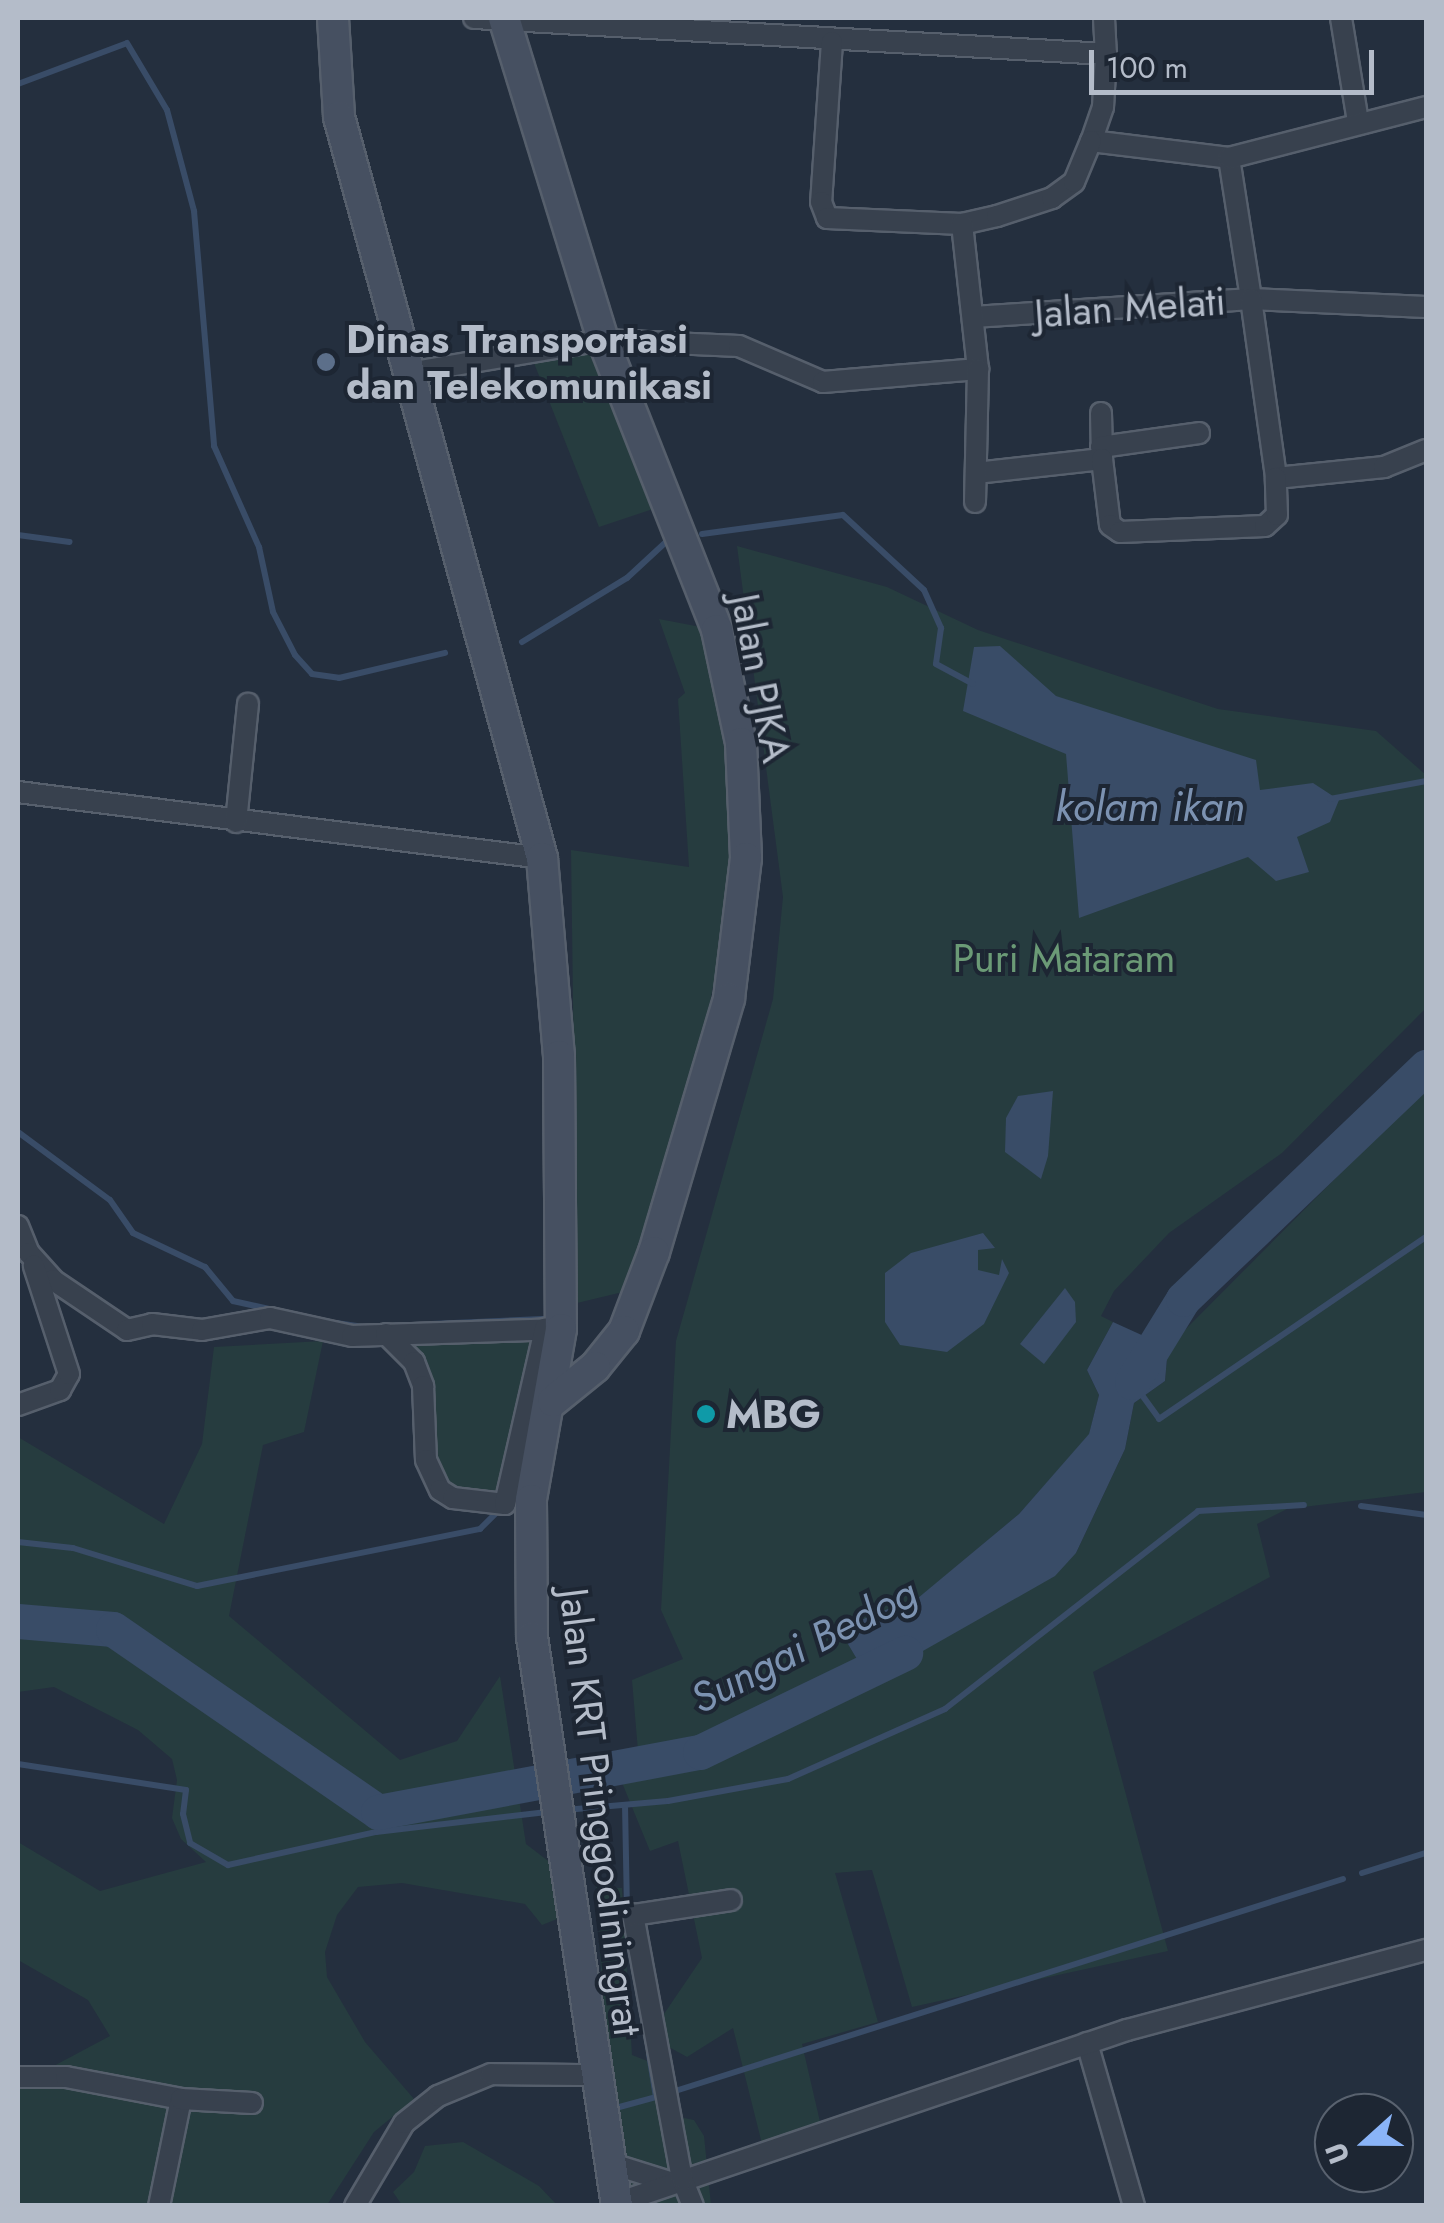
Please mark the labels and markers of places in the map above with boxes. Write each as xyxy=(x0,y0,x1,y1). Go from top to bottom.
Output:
place label: Dinas Transportasi dan Telekomunikasi xyxy=(346,315,712,409)
marker: Dinas Transportasi dan Telekomunikasi xyxy=(315,351,337,373)
place label: MBG xyxy=(726,1390,821,1438)
marker: MBG xyxy=(695,1403,717,1425)

